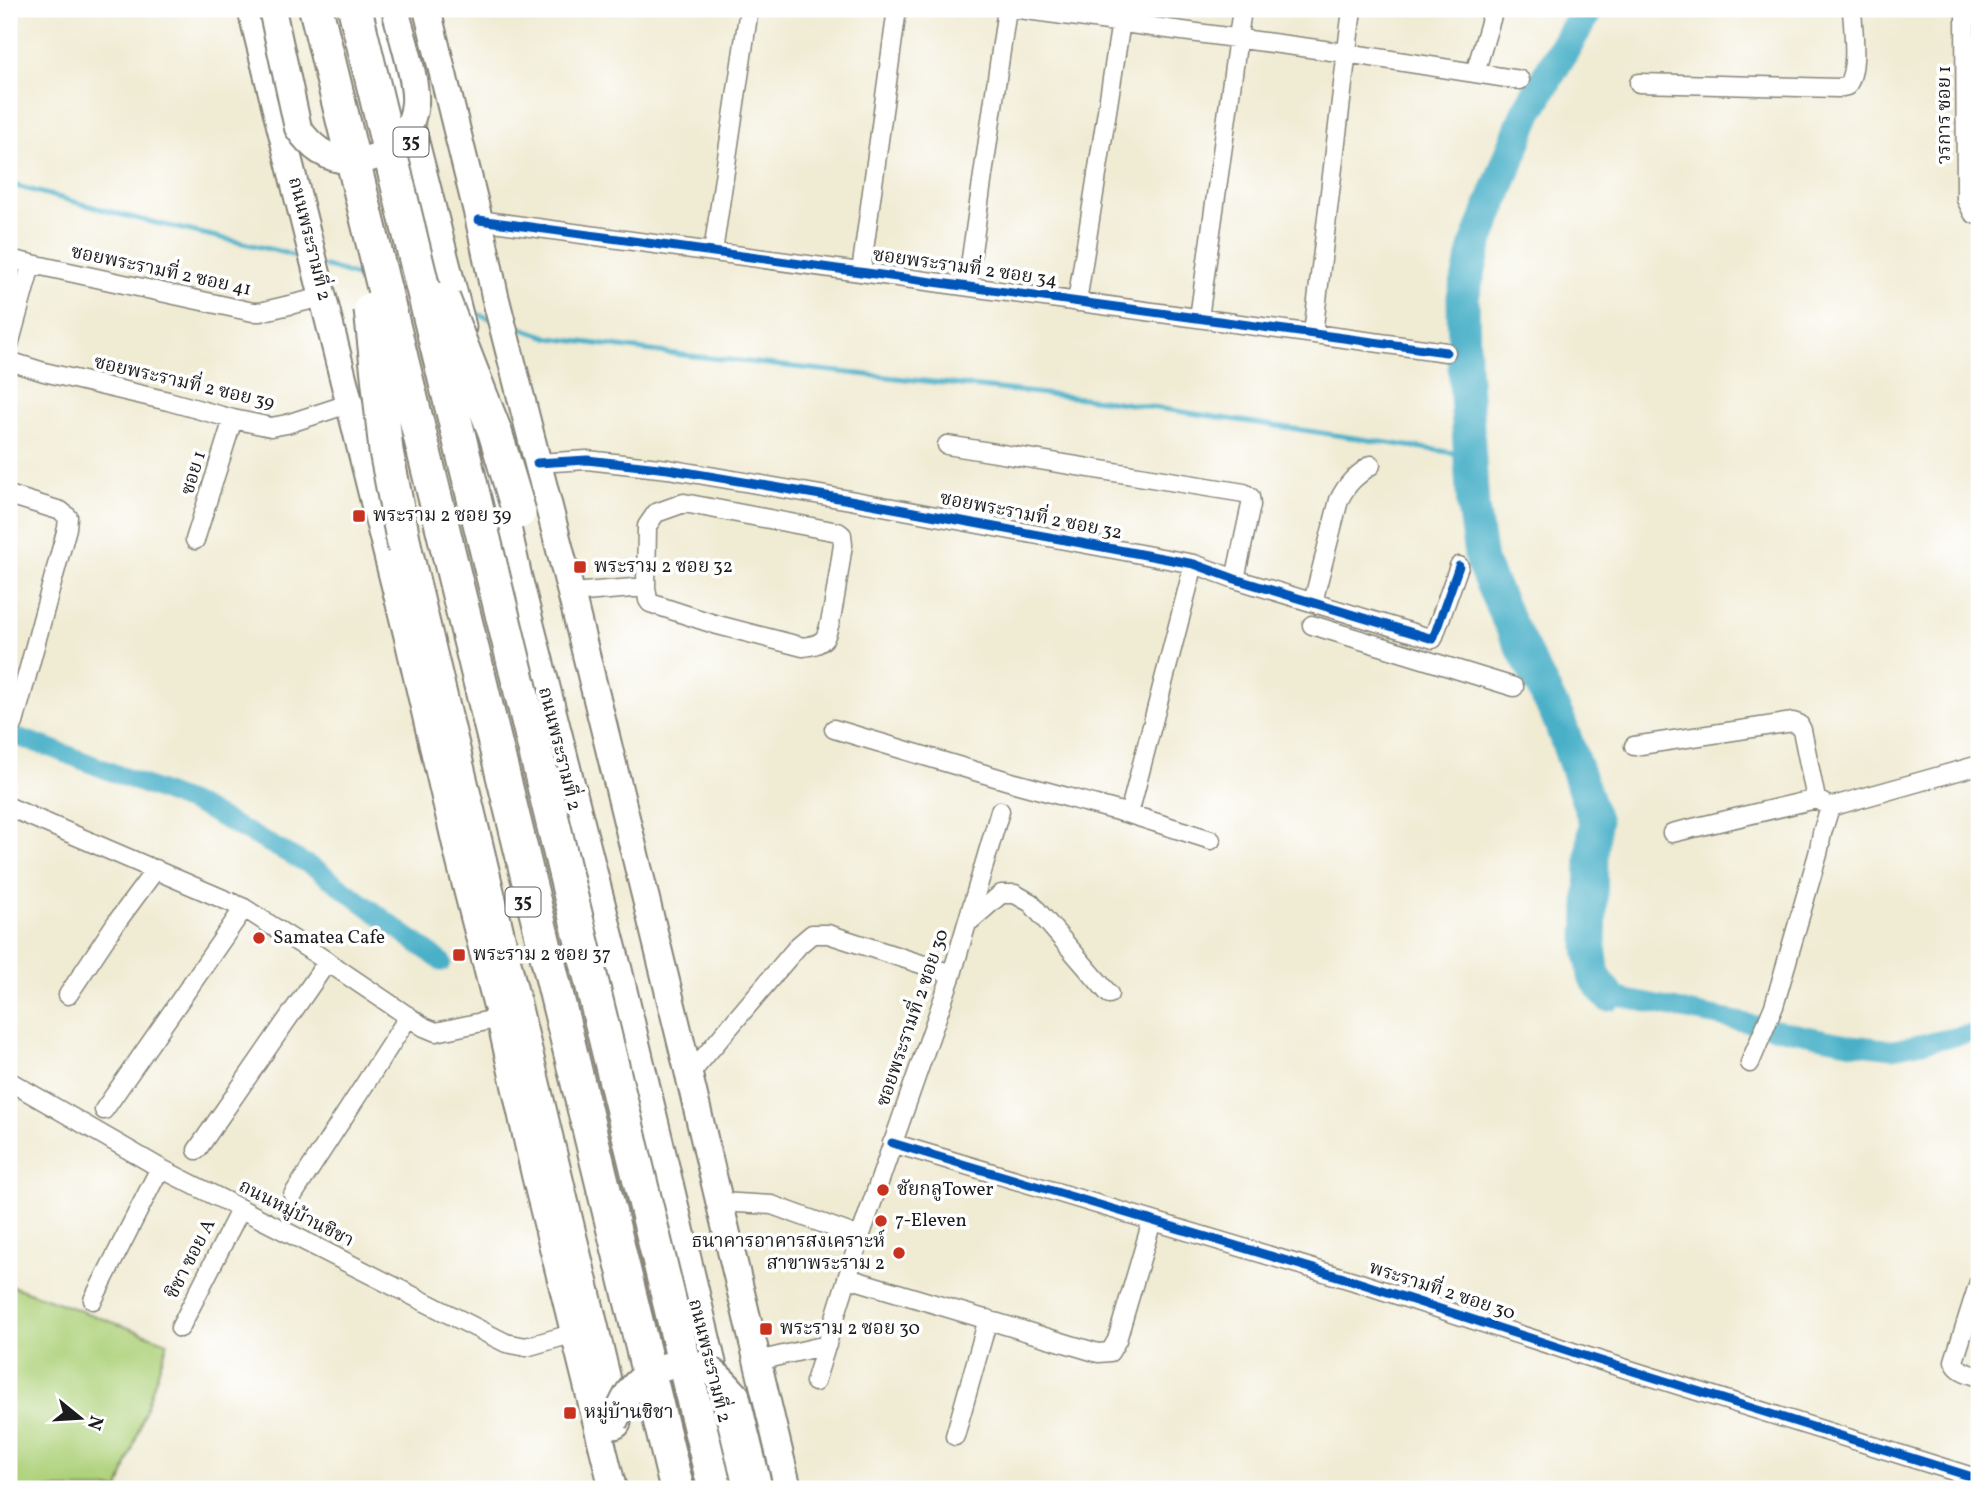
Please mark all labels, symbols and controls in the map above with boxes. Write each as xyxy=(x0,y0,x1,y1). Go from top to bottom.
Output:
street label: วรการ ซอย 1 xyxy=(1932,66,1958,164)
road number: 35 xyxy=(394,127,428,156)
street label: ถนนพระรามที่ 2 xyxy=(281,174,340,304)
street label: ซอยพระรามที่ 2 ซอย 41 xyxy=(68,236,254,303)
street label: ซอยพระรามที่ 2 ซอย 34 xyxy=(871,239,1060,294)
street label: ซอยพระรามที่ 2 ซอย 39 xyxy=(91,347,278,416)
street label: ซอย 1 xyxy=(175,448,213,498)
street label: ซอยพระรามที่ 2 ซอย 32 xyxy=(938,483,1125,546)
place label: พระราม 2 ซอย 39 xyxy=(373,503,511,529)
marker: พระราม 2 ซอย 39 xyxy=(351,508,367,524)
place label: พระราม 2 ซอย 32 xyxy=(594,554,733,580)
marker: พระราม 2 ซอย 32 xyxy=(572,559,588,575)
street label: ถนนพระรามที่ 2 xyxy=(531,684,590,814)
road number: 35 xyxy=(505,888,540,917)
place label: Samatea Cafe xyxy=(273,925,385,951)
street label: ซอยพระรามที่ 2 ซอย 30 xyxy=(868,925,956,1110)
marker: Samatea Cafe xyxy=(251,930,267,946)
place label: พระราม 2 ซอย 37 xyxy=(473,942,611,968)
marker: พระราม 2 ซอย 37 xyxy=(451,947,467,963)
street label: ถนนหมู่บ้านชิชา xyxy=(234,1174,358,1254)
place label: ชัยกลูTower xyxy=(897,1177,994,1203)
marker: ชัยกลูTower xyxy=(875,1182,891,1198)
place label: 7-Eleven xyxy=(895,1208,967,1234)
marker: 7-Eleven xyxy=(873,1213,889,1229)
street label: ชิชา ซอย A xyxy=(160,1215,222,1303)
place label: ธนาคารอาคารสงเคราะห์ สาขาพระราม 2 xyxy=(691,1229,885,1277)
marker: ธนาคารอาคารสงเคราะห์ สาขาพระราม 2 xyxy=(891,1245,907,1261)
street label: พระรามที่ 2 ซอย 30 xyxy=(1366,1252,1519,1327)
street label: ถนนพระรามที่ 2 xyxy=(681,1296,740,1426)
place label: พระราม 2 ซอย 30 xyxy=(780,1316,920,1342)
marker: พระราม 2 ซอย 30 xyxy=(758,1321,774,1337)
north arrow xyxy=(46,1382,116,1452)
place label: หมู่บ้านชิชา xyxy=(584,1400,674,1426)
marker: หมู่บ้านชิชา xyxy=(562,1405,578,1421)
text: N xyxy=(80,1412,109,1433)

